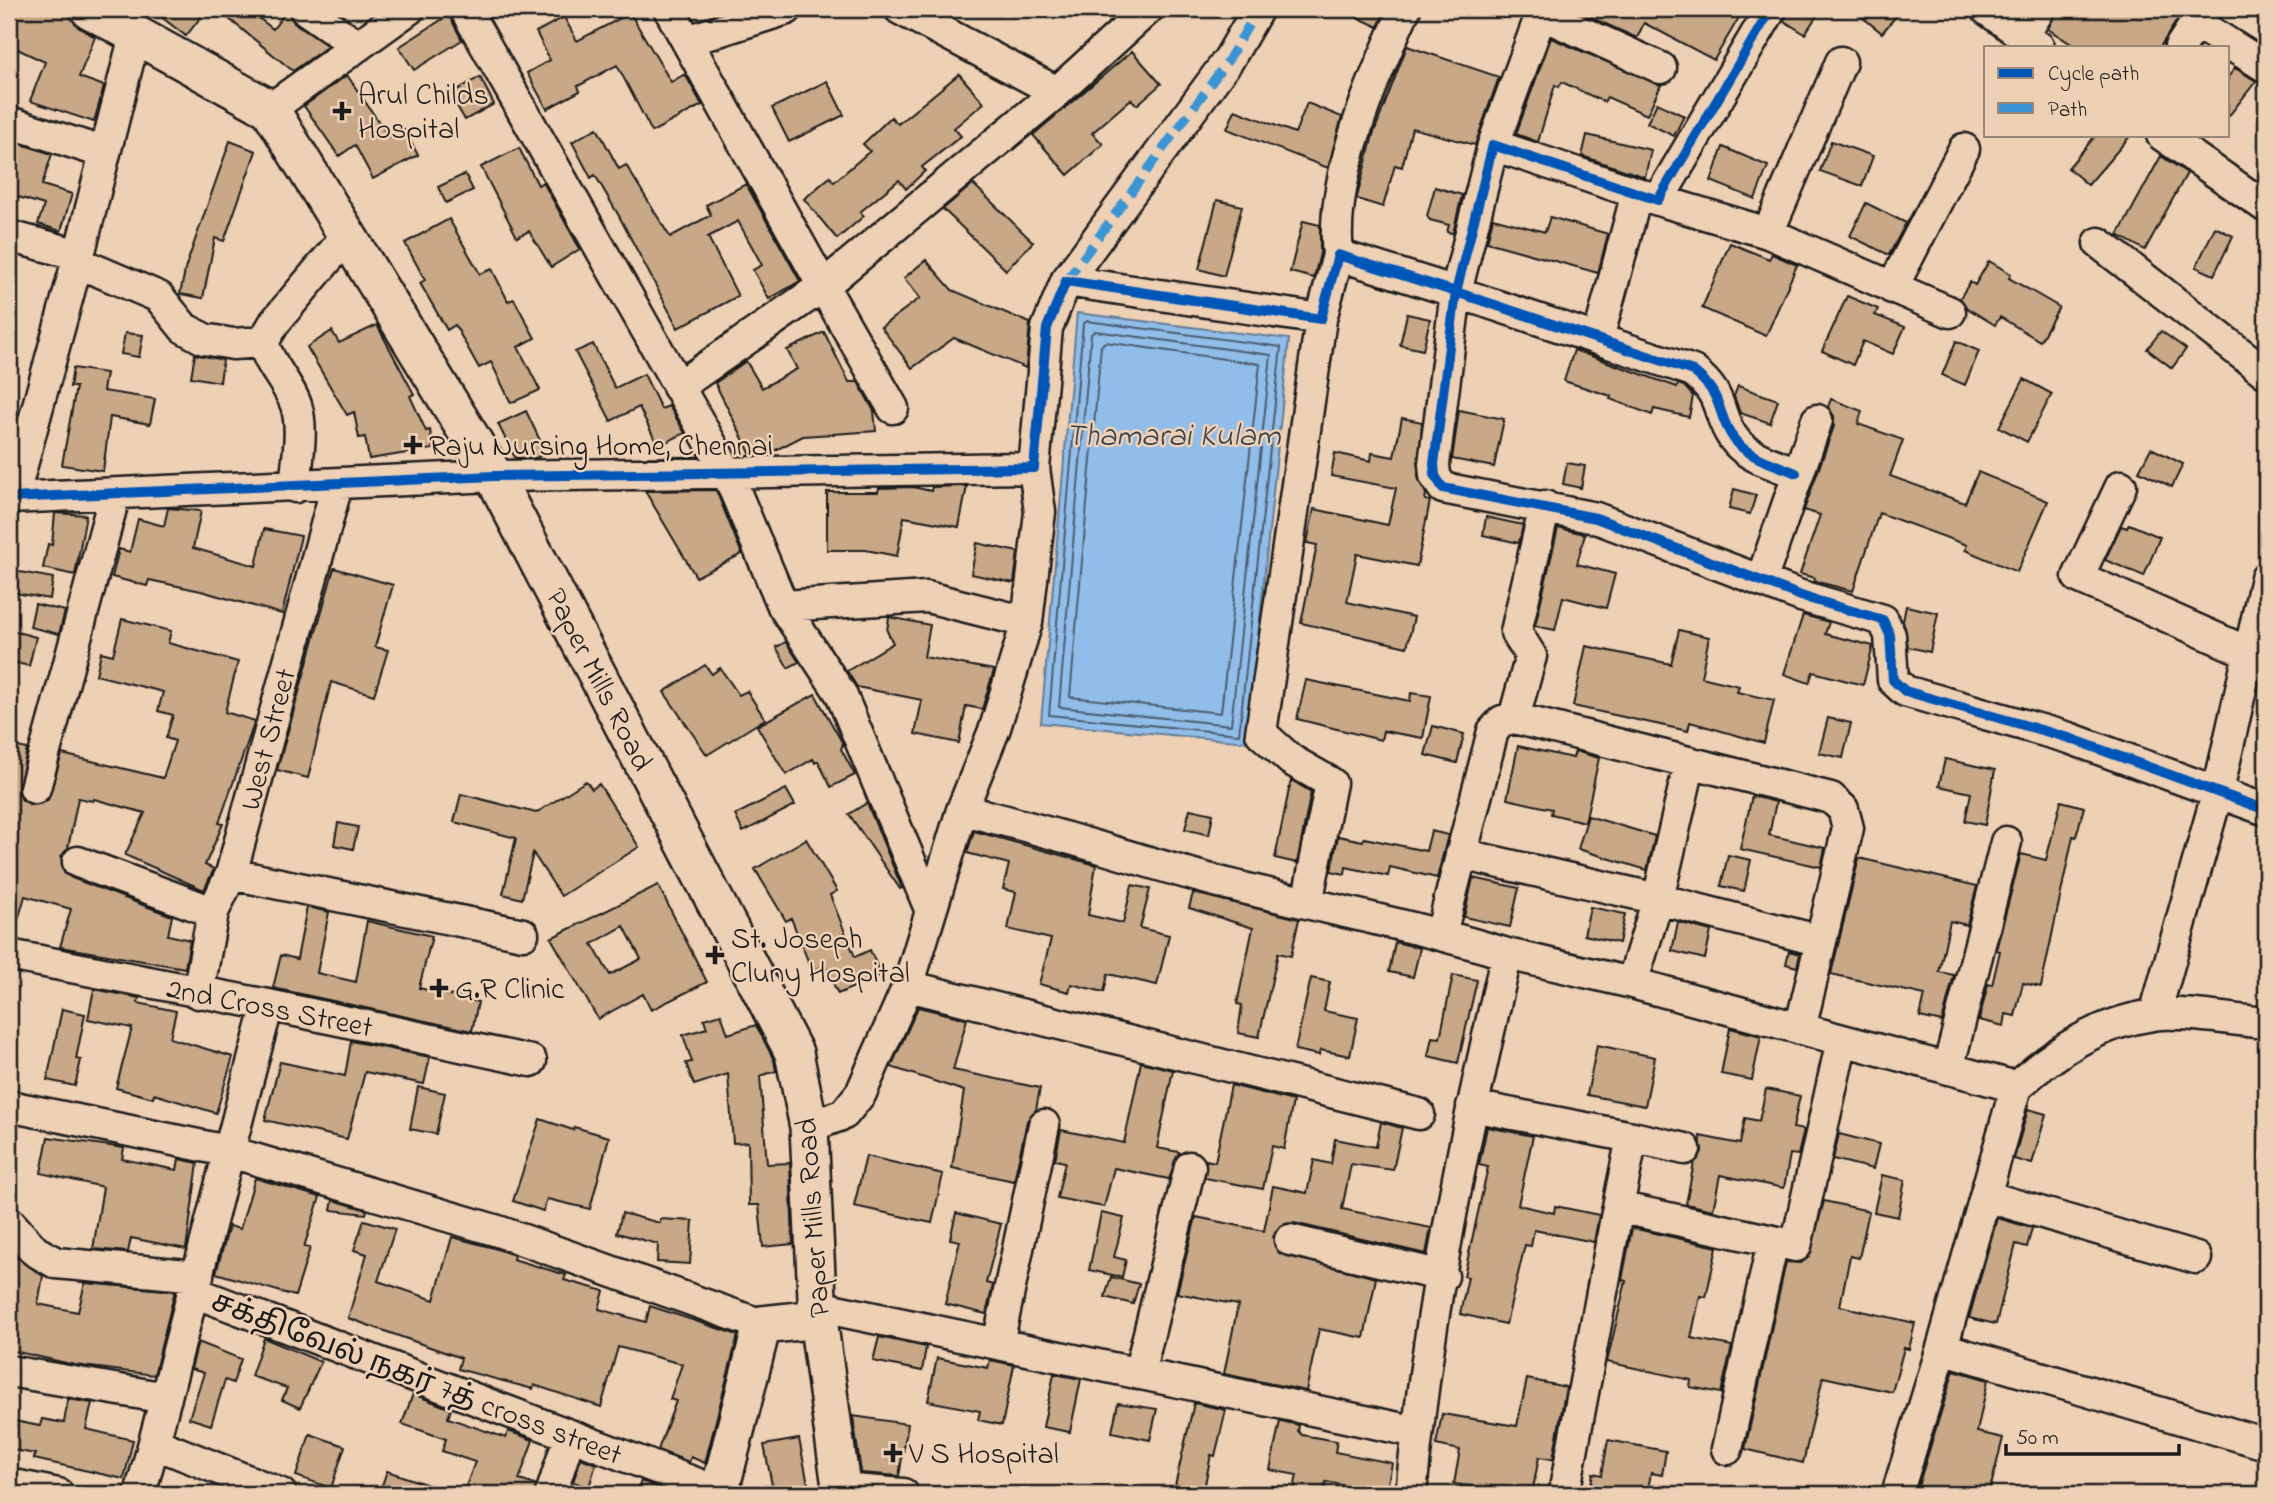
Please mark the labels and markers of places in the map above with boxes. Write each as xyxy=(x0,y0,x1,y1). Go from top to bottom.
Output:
place label: Arul Childs Hospital xyxy=(358,75,489,153)
marker: Arul Childs Hospital xyxy=(332,101,352,121)
place label: Raju Nursing Home, Chennai xyxy=(429,426,773,470)
marker: Raju Nursing Home, Chennai xyxy=(403,435,423,455)
place label: St. Joseph Cluny Hospital xyxy=(731,919,910,997)
marker: St. Joseph Cluny Hospital xyxy=(705,945,725,965)
place label: G.R Clinic xyxy=(455,969,565,1013)
marker: G.R Clinic xyxy=(429,978,449,998)
place label: V S Hospital xyxy=(908,1434,1059,1478)
marker: V S Hospital xyxy=(883,1443,903,1463)

